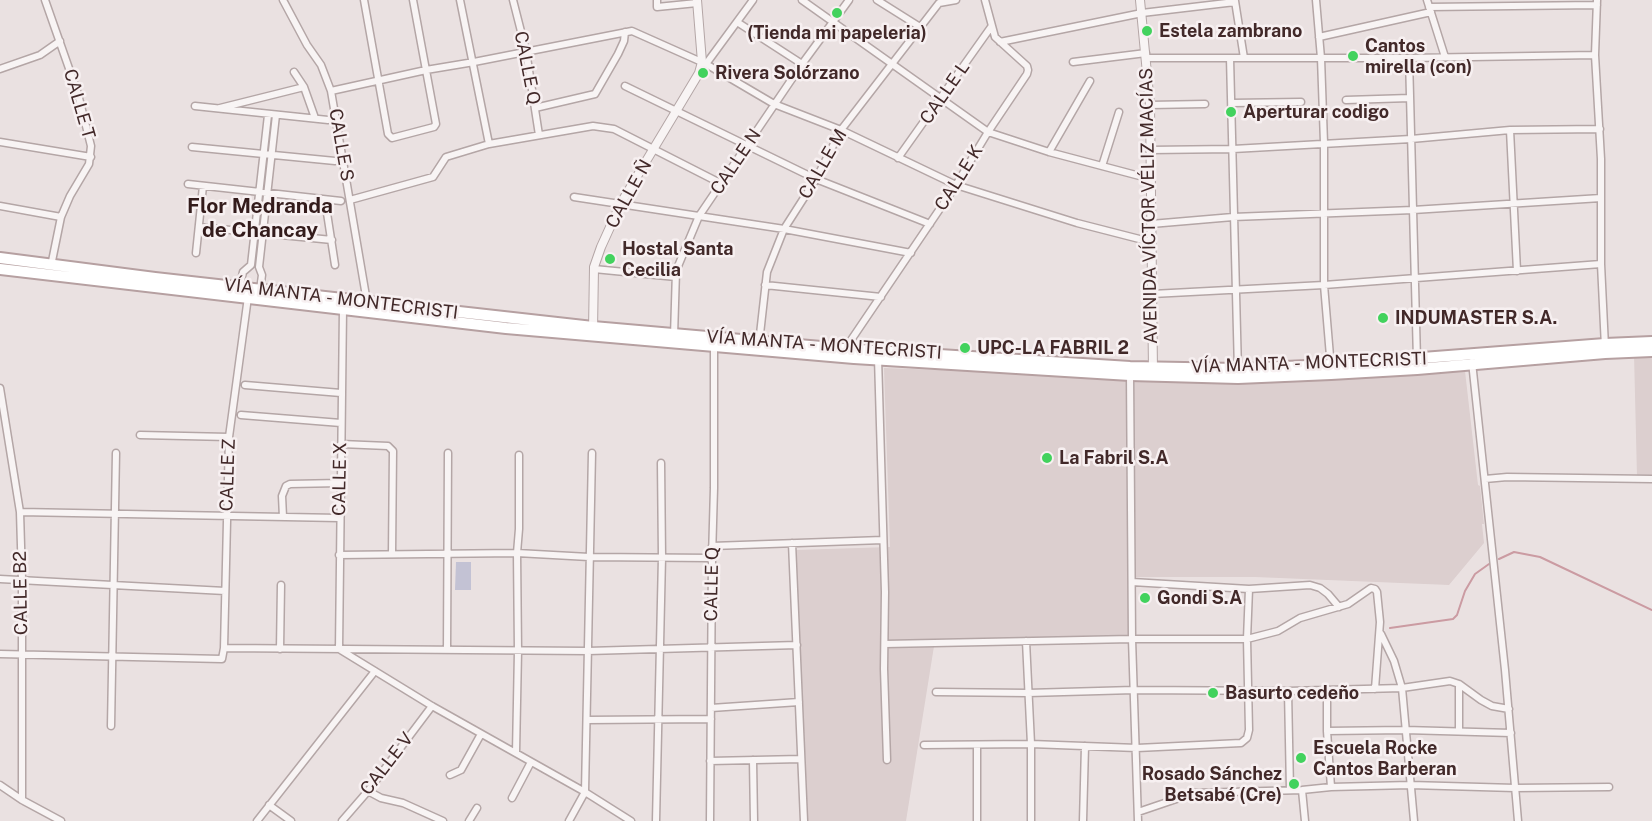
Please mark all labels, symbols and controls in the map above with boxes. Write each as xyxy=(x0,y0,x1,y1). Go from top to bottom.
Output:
marker: (Tienda mi papeleria) xyxy=(830,6,844,20)
place label: Estela zambrano xyxy=(1159,20,1302,42)
place label: (Tienda mi papeleria) xyxy=(747,22,927,44)
marker: Estela zambrano xyxy=(1140,24,1154,38)
street label: CALLE Q xyxy=(509,29,545,107)
place label: Cantos mirella (con) xyxy=(1365,35,1472,78)
marker: Cantos mirella (con) xyxy=(1346,49,1360,63)
street label: CALLE L xyxy=(916,57,974,129)
place label: Rivera Solórzano xyxy=(715,62,859,84)
street label: CALLE T xyxy=(59,66,99,142)
marker: Rivera Solórzano xyxy=(696,66,710,80)
street label: AVENIDA VÍCTOR VÉLIZ MACÍAS xyxy=(1136,68,1162,344)
place label: Aperturar codigo xyxy=(1243,101,1389,123)
marker: Aperturar codigo xyxy=(1224,105,1238,119)
street label: CALLE S xyxy=(324,107,358,183)
street label: CALLE N xyxy=(706,125,766,199)
street label: CALLE M xyxy=(794,125,852,203)
street label: CALLE K xyxy=(930,141,988,215)
street label: CALLE Ñ xyxy=(601,156,657,232)
district label: Flor Medranda de Chancay xyxy=(187,194,333,244)
place label: Hostal Santa Cecilia xyxy=(622,238,734,280)
marker: Hostal Santa Cecilia xyxy=(603,252,617,266)
street label: VÍA MANTA - MONTECRISTI xyxy=(223,274,459,324)
place label: INDUMASTER S.A. xyxy=(1395,307,1557,329)
marker: INDUMASTER S.A. xyxy=(1376,311,1390,325)
street label: VÍA MANTA - MONTECRISTI xyxy=(706,326,942,364)
place label: UPC-LA FABRIL 2 xyxy=(977,337,1129,359)
marker: UPC-LA FABRIL 2 xyxy=(958,341,972,355)
street label: VÍA MANTA - MONTECRISTI xyxy=(1191,348,1427,378)
street label: CALLE Z xyxy=(216,438,240,512)
street label: CALLE X xyxy=(329,442,351,516)
place label: La Fabril S.A xyxy=(1059,447,1169,469)
marker: La Fabril S.A xyxy=(1040,451,1054,465)
street label: CALLE Q xyxy=(701,546,723,622)
street label: CALLE B2 xyxy=(9,551,33,635)
place label: Gondi S.A xyxy=(1157,587,1242,609)
marker: Gondi S.A xyxy=(1138,591,1152,605)
place label: Basurto cedeño xyxy=(1225,682,1359,704)
marker: Basurto cedeño xyxy=(1206,686,1220,700)
street label: CALLE V xyxy=(356,728,418,800)
place label: Escuela Rocke Cantos Barberan xyxy=(1313,737,1457,780)
marker: Escuela Rocke Cantos Barberan xyxy=(1294,751,1308,765)
place label: Rosado Sánchez Betsabé (Cre) xyxy=(1142,763,1282,806)
marker: Rosado Sánchez Betsabé (Cre) xyxy=(1287,777,1301,791)

